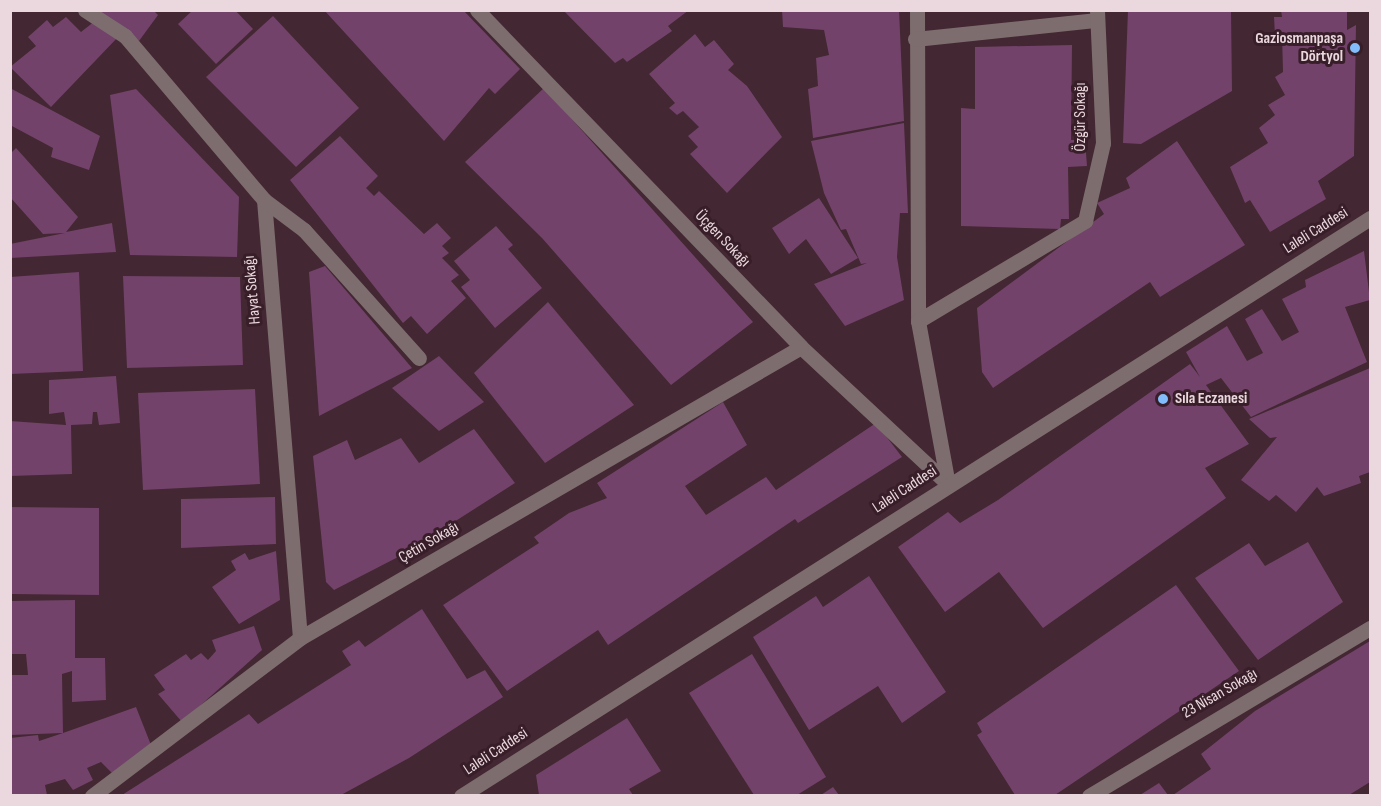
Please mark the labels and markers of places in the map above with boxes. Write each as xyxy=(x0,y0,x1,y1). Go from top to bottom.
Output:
place label: Gaziosmanpaşa Dörtyol xyxy=(1255,29,1343,67)
marker: Gaziosmanpaşa Dörtyol xyxy=(1348,41,1362,55)
place label: Sıla Eczanesi xyxy=(1175,389,1247,409)
marker: Sıla Eczanesi xyxy=(1156,392,1170,406)

